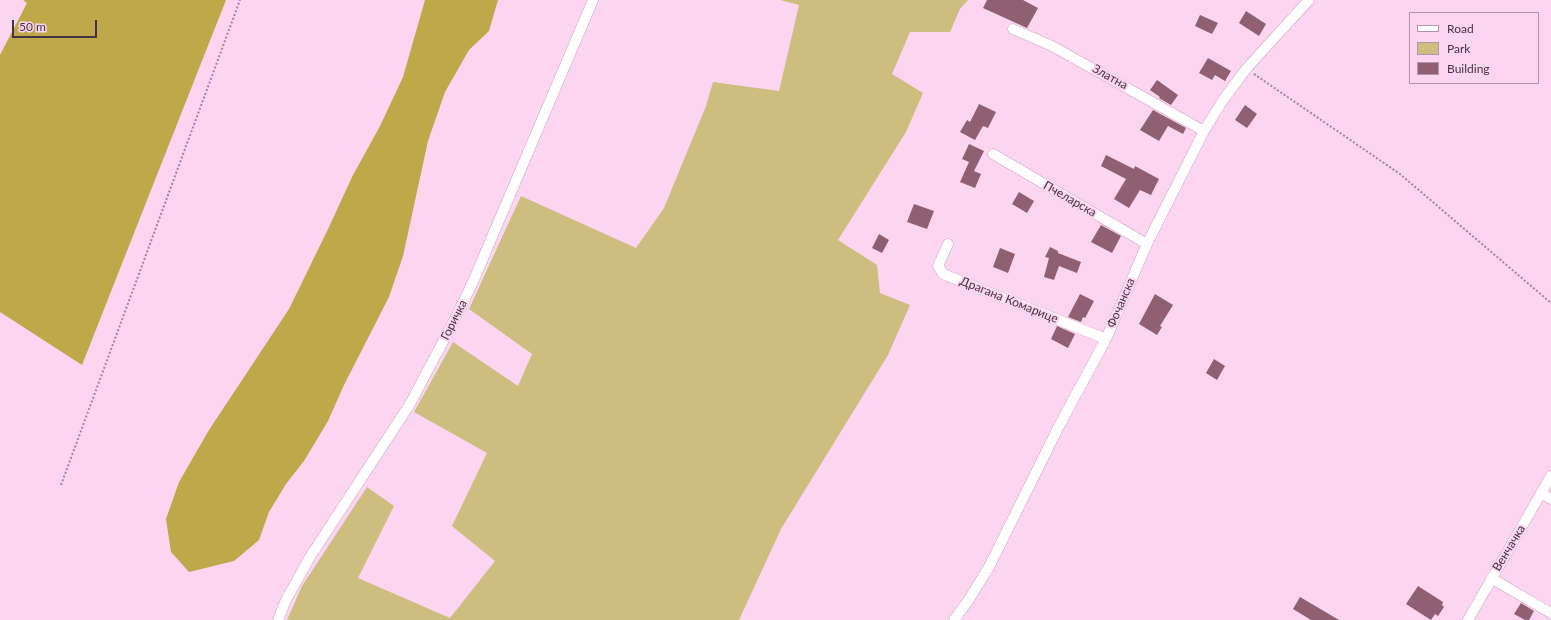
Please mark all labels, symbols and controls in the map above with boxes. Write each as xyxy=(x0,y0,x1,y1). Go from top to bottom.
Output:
scale bar xyxy=(14,12,99,38)
legend xyxy=(1409,12,1539,84)
text: 50 m xyxy=(19,19,46,34)
text: Road xyxy=(1447,21,1474,36)
text: Park xyxy=(1447,41,1470,56)
street label: Златна xyxy=(1090,61,1130,93)
text: Building xyxy=(1447,61,1490,76)
street label: Пчеларска xyxy=(1041,178,1099,220)
street label: Драгана Комарице xyxy=(958,274,1060,326)
street label: Фочанска xyxy=(1104,276,1138,330)
street label: Горичка xyxy=(438,298,470,342)
street label: Венчачка xyxy=(1490,522,1528,574)

